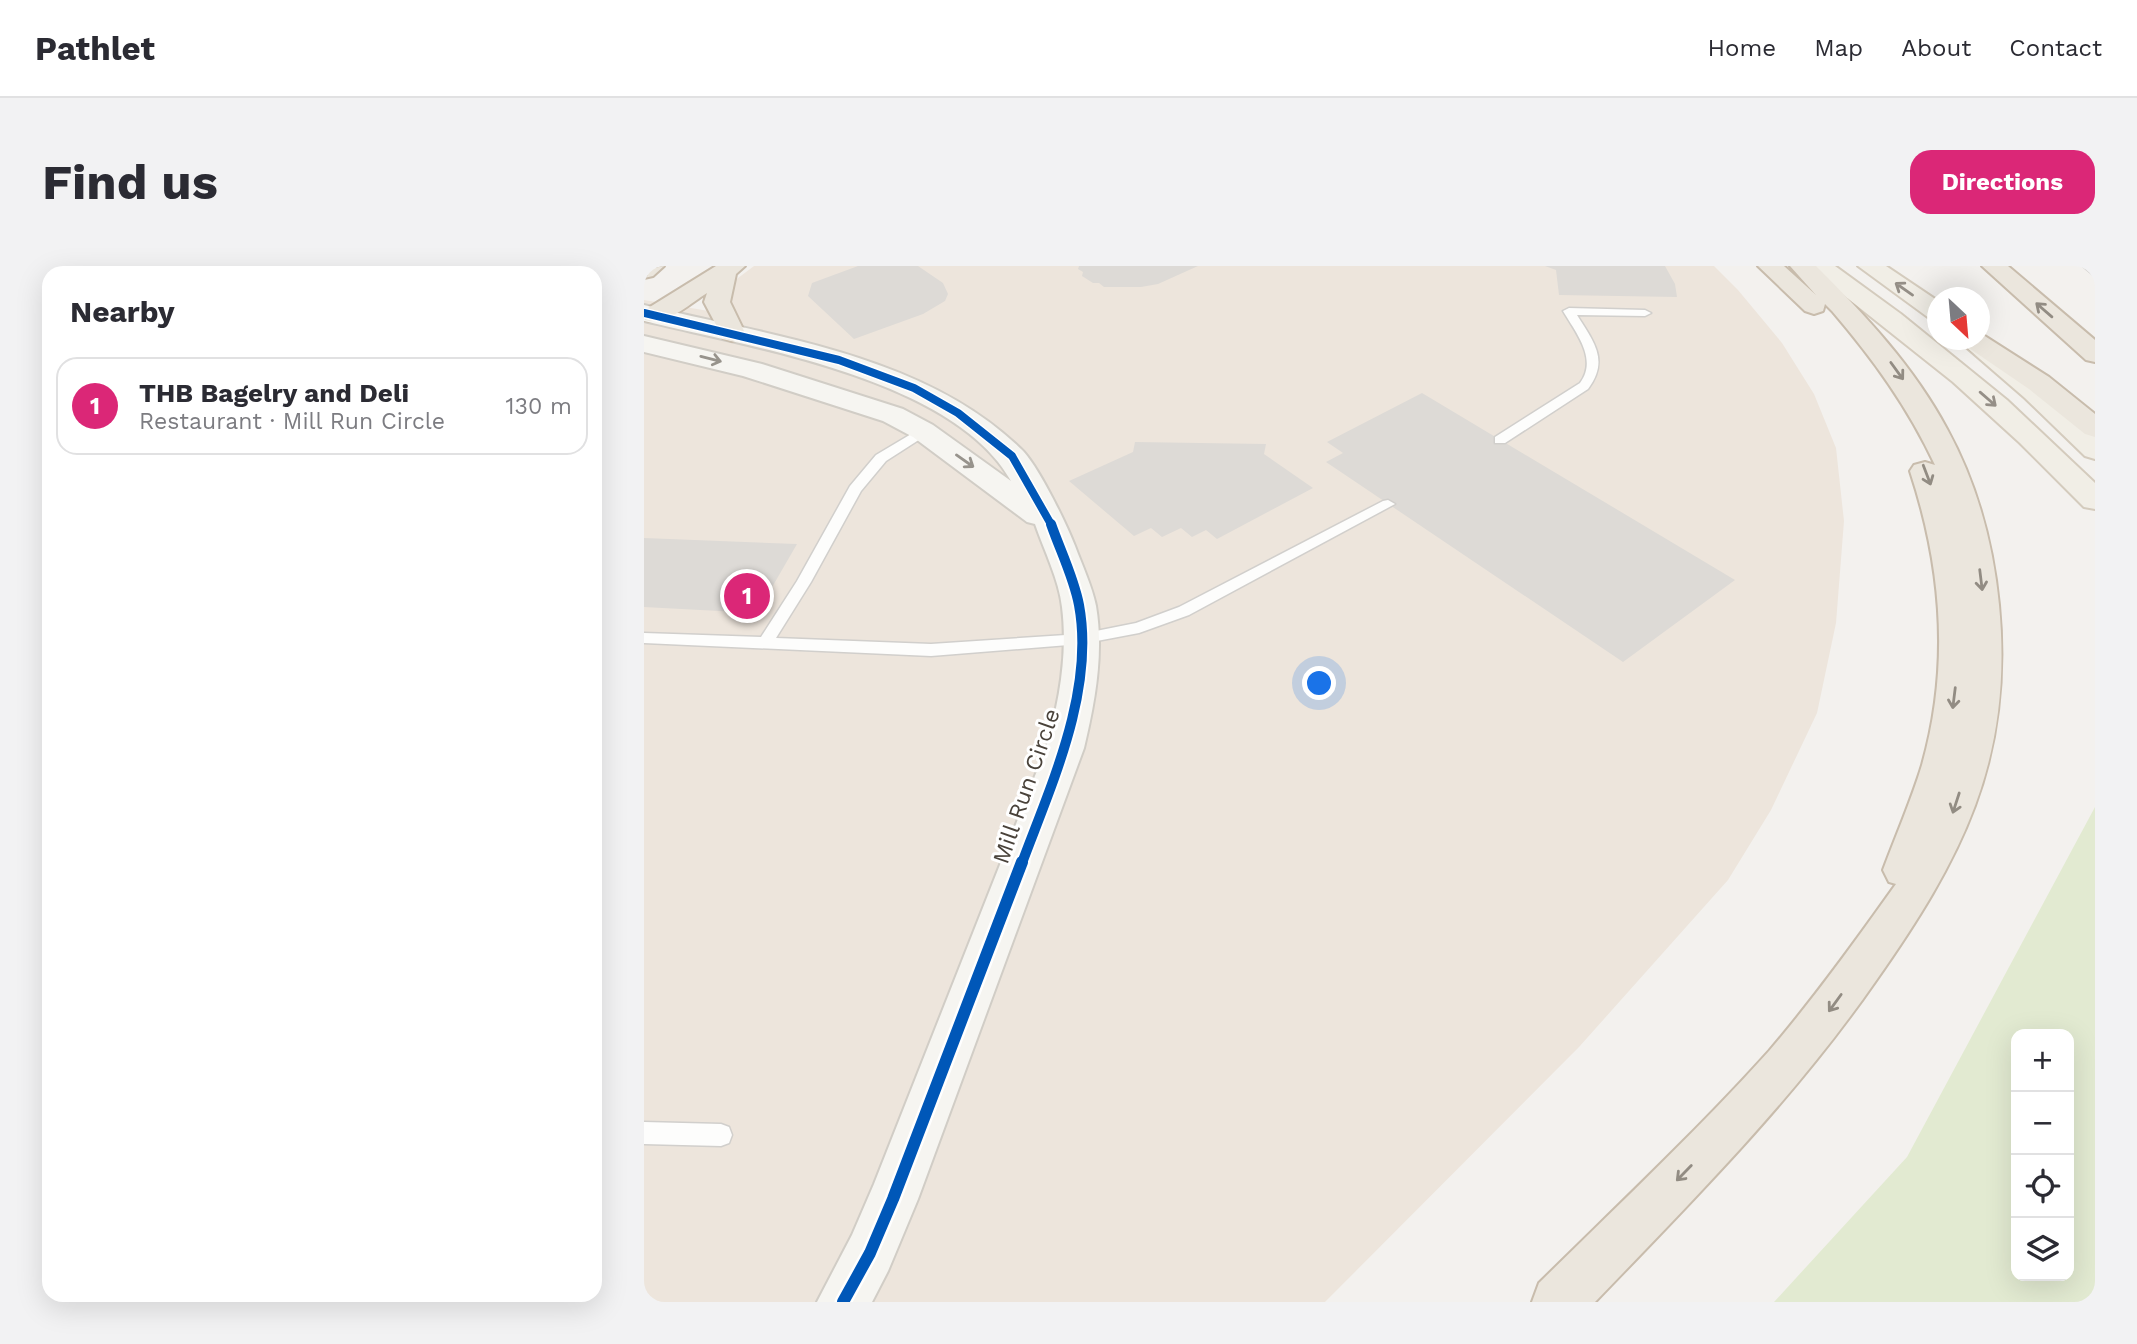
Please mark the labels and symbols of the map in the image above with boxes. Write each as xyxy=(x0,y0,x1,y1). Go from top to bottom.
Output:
one-way arrow xyxy=(1895,282,1914,296)
north arrow xyxy=(1927,287,1990,350)
one-way arrow xyxy=(2036,302,2054,318)
one-way arrow xyxy=(699,353,721,366)
one-way arrow xyxy=(1890,361,1905,379)
one-way arrow xyxy=(1979,391,1997,407)
one-way arrow xyxy=(955,454,974,468)
one-way arrow xyxy=(1922,463,1934,485)
one-way arrow xyxy=(1974,568,1987,590)
pin: 1 xyxy=(724,570,770,622)
your location xyxy=(1302,666,1336,700)
one-way arrow xyxy=(1948,686,1961,709)
street label: Mill Run Circle xyxy=(987,705,1066,867)
one-way arrow xyxy=(1949,792,1961,814)
one-way arrow xyxy=(1827,993,1842,1012)
one-way arrow xyxy=(1676,1164,1693,1181)

